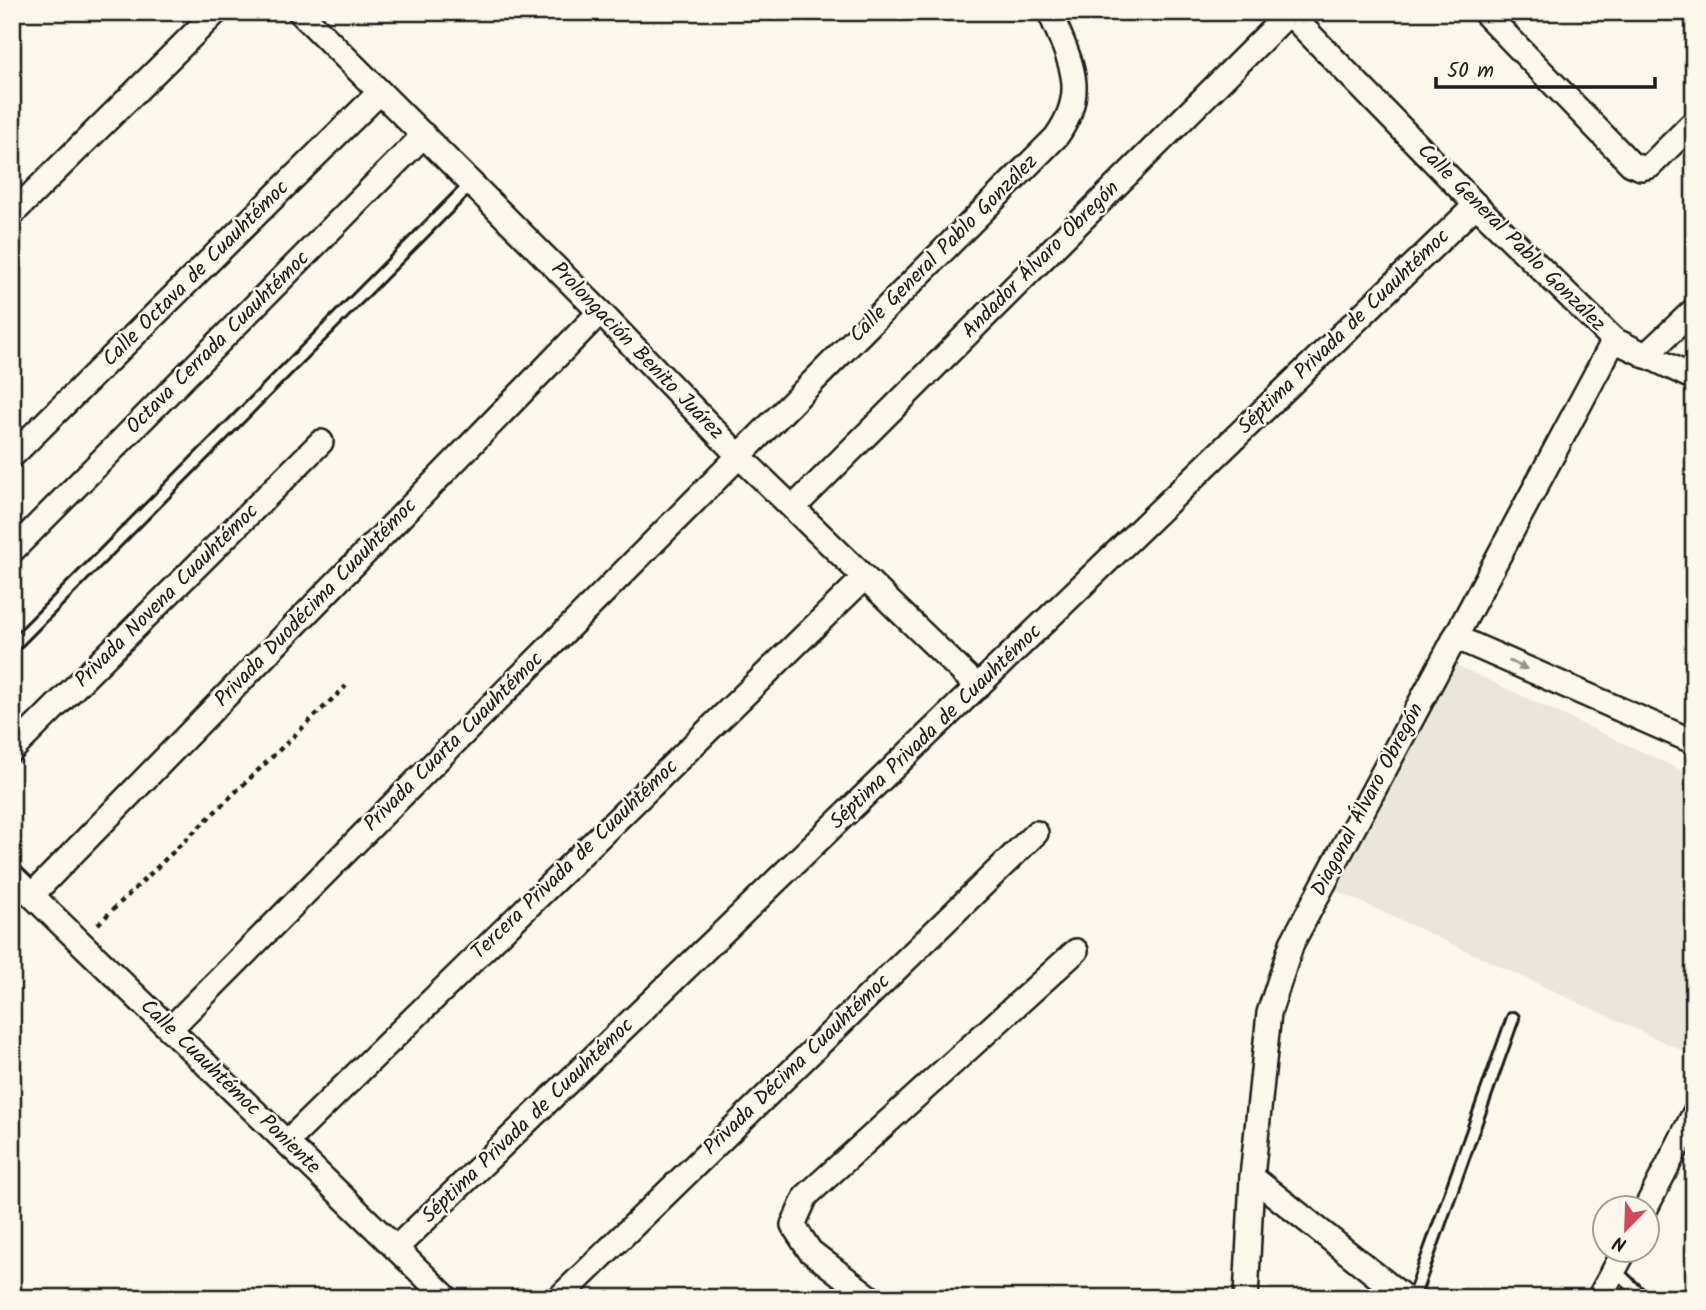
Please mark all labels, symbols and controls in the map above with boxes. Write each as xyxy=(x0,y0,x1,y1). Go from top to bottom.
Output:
scale bar xyxy=(1436,46,1655,90)
text: 50 m xyxy=(1447,55,1494,88)
street label: Calle General Pablo González xyxy=(1409,136,1613,340)
street label: Calle General Pablo González xyxy=(842,147,1046,351)
street label: Calle Octava de Cuauhtémoc xyxy=(95,173,297,375)
street label: Andador Álvaro Obregón xyxy=(954,173,1128,347)
street label: Séptima Privada de Cuauhtémoc xyxy=(1230,221,1458,443)
street label: Octava Cerrada Cuauhtémoc xyxy=(118,243,318,443)
street label: Prolongación Benito Juárez xyxy=(543,254,731,448)
street label: Privada Duodécima Cuauhtémoc xyxy=(207,491,425,715)
street label: Privada Novena Cuauhtémoc xyxy=(67,496,267,696)
street label: Séptima Privada de Cuauhtémoc xyxy=(822,616,1050,838)
street label: Privada Cuarta Cuauhtémoc xyxy=(356,644,552,840)
one-way arrow xyxy=(1508,659,1528,671)
street label: Diagonal Álvaro Obregón xyxy=(1303,697,1433,903)
street label: Tercera Privada de Cuauhtémoc xyxy=(464,752,686,968)
street label: Privada Décima Cuauhtémoc xyxy=(696,966,898,1164)
street label: Calle Cuauhtémoc Poniente xyxy=(132,991,329,1183)
street label: Séptima Privada de Cuauhtémoc xyxy=(414,1010,642,1232)
north arrow xyxy=(1590,1194,1660,1264)
text: N xyxy=(1609,1227,1632,1259)

